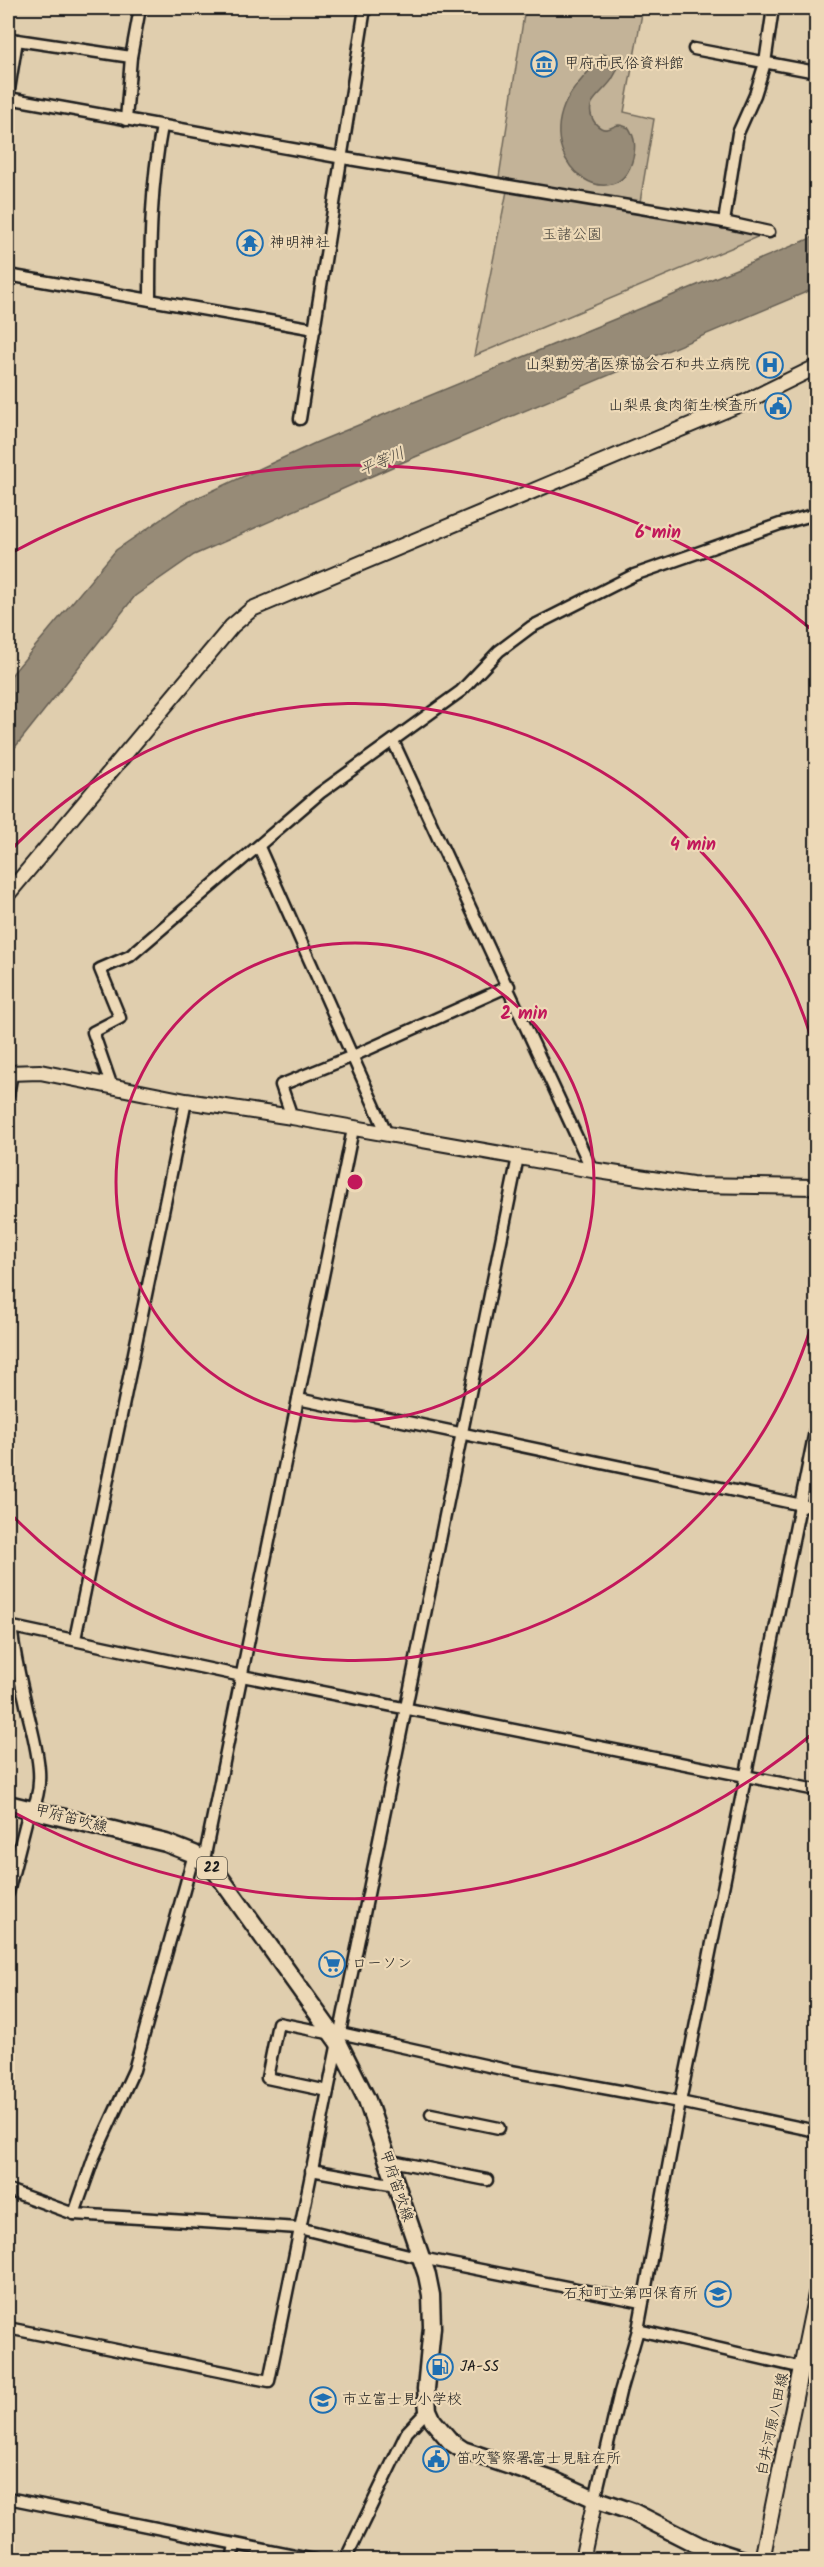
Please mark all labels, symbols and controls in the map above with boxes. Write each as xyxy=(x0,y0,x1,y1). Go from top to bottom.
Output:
museum icon: 甲府市民俗資料館 xyxy=(529,49,559,79)
place label: 甲府市民俗資料館 xyxy=(564,52,684,76)
park label: 玉諸公園 xyxy=(542,223,602,247)
temple icon: 神明神社 xyxy=(235,228,265,258)
place label: 神明神社 xyxy=(270,231,330,255)
hospital icon: 山梨勤労者医療協会石和共立病院 xyxy=(755,350,785,380)
place label: 山梨勤労者医療協会石和共立病院 xyxy=(525,353,750,377)
public building icon: 山梨県食肉衛生検査所 xyxy=(763,391,793,421)
place label: 山梨県食肉衛生検査所 xyxy=(608,394,758,418)
water label: 平等川 xyxy=(355,441,409,483)
text: 6 min xyxy=(635,519,681,548)
text: 4 min xyxy=(670,831,716,860)
text: 2 min xyxy=(501,1000,547,1029)
centre of rings xyxy=(345,1172,365,1192)
street label: 甲府笛吹線 xyxy=(32,1798,110,1840)
road number: 22 xyxy=(197,1857,227,1879)
supermarket icon: ローソン xyxy=(317,1949,347,1979)
place label: ローソン xyxy=(352,1952,412,1976)
street label: 甲府笛吹線 xyxy=(372,2147,420,2225)
school or university icon: 石和町立第四保育所 xyxy=(703,2279,733,2309)
place label: 石和町立第四保育所 xyxy=(563,2282,698,2306)
fuel station icon: JA-SS xyxy=(425,2352,455,2382)
place label: JA-SS xyxy=(460,2355,499,2379)
street label: 白井河原八田線 xyxy=(750,2370,796,2478)
school or university icon: 市立富士見小学校 xyxy=(308,2385,338,2415)
place label: 市立富士見小学校 xyxy=(342,2388,462,2412)
public building icon: 笛吹警察署富士見駐在所 xyxy=(421,2444,451,2474)
place label: 笛吹警察署富士見駐在所 xyxy=(456,2447,621,2471)

